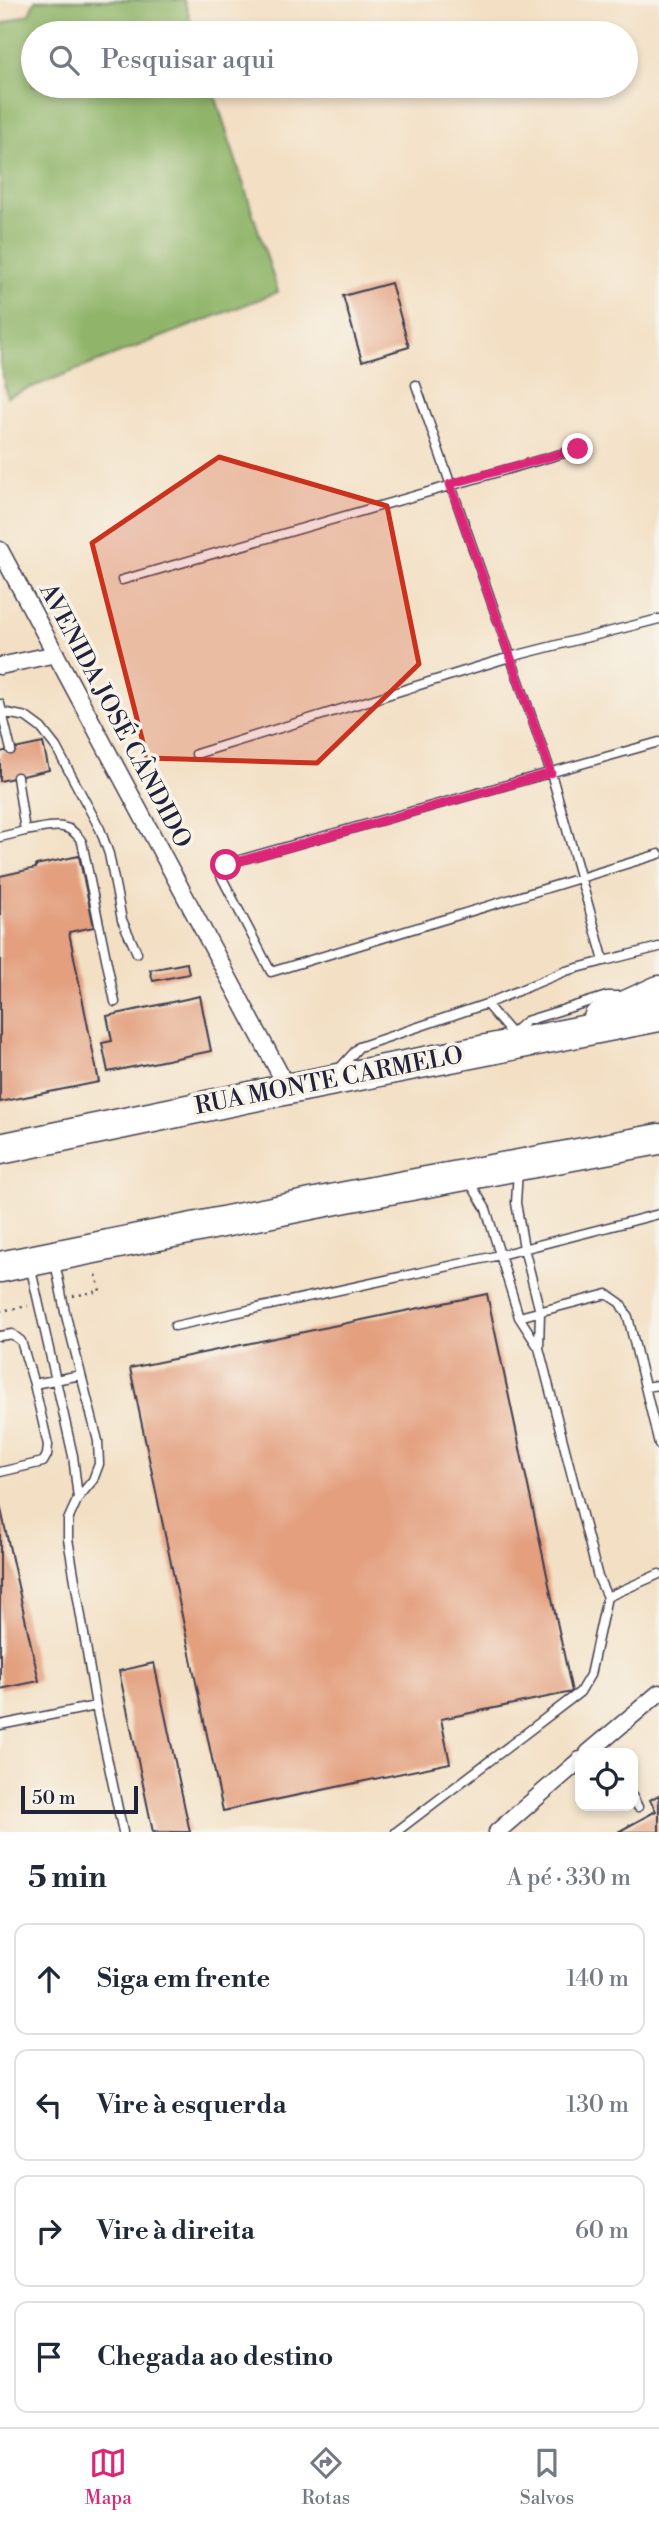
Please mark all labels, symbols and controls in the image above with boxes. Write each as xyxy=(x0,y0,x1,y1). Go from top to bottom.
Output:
search box xyxy=(21,21,638,98)
icon: search xyxy=(45,41,83,79)
text: Pesquisar aqui xyxy=(101,44,275,76)
route end xyxy=(562,433,593,464)
street label: AVENIDA JOSÉ CÂNDIDO xyxy=(32,577,198,853)
route start xyxy=(210,849,241,880)
street label: RUA MONTE CARMELO xyxy=(192,1040,466,1122)
map controls xyxy=(575,1748,638,1811)
button: locate xyxy=(575,1748,638,1811)
scale bar xyxy=(21,1783,138,1815)
text: 50 m xyxy=(32,1786,76,1810)
text: 5 min xyxy=(28,1859,107,1897)
text: A pé · 330 m xyxy=(507,1864,631,1892)
icon: ahead xyxy=(30,1960,68,1998)
text: Siga em frente xyxy=(97,1963,270,1995)
text: 140 m xyxy=(566,1965,629,1993)
icon: left xyxy=(30,2086,68,2124)
text: Vire à esquerda xyxy=(97,2089,287,2121)
text: 130 m xyxy=(566,2091,629,2119)
icon: right xyxy=(30,2212,68,2250)
text: Vire à direita xyxy=(97,2215,255,2247)
text: 60 m xyxy=(575,2217,629,2245)
icon: arrive xyxy=(30,2338,68,2376)
text: Chegada ao destino xyxy=(97,2341,333,2373)
tab: Mapa xyxy=(85,2444,132,2510)
tab: Rotas xyxy=(302,2444,350,2510)
tab: Salvos xyxy=(520,2444,574,2510)

